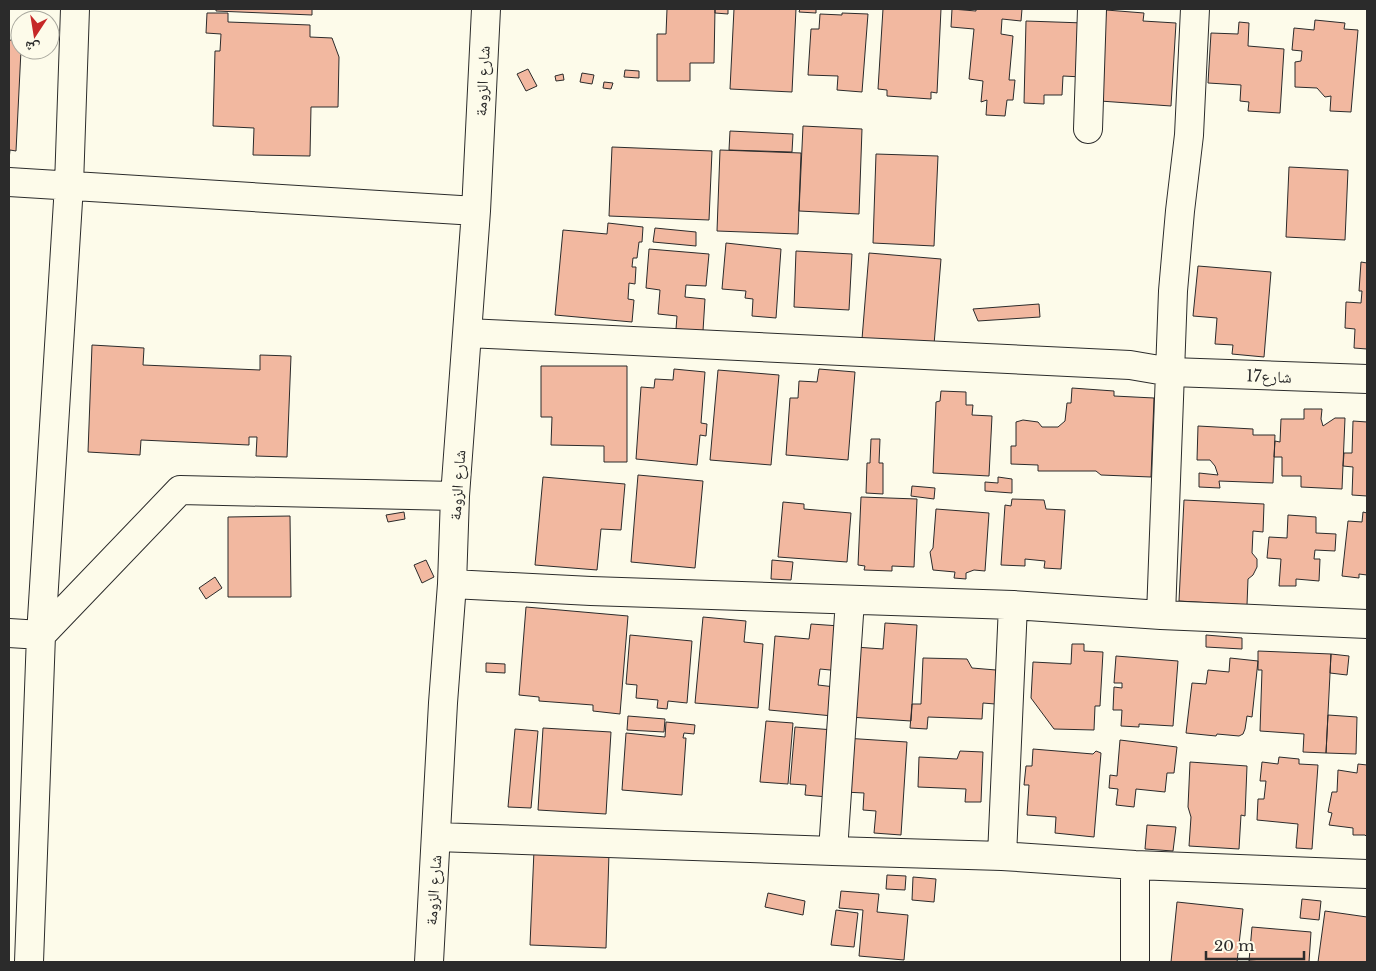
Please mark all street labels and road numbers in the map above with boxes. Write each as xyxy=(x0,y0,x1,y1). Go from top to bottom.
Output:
street label: شارع الزومة xyxy=(470,45,495,117)
street label: شارع17 xyxy=(1246,365,1292,388)
street label: شارع الزومة xyxy=(445,449,470,521)
street label: شارع الزومة xyxy=(421,854,446,926)

